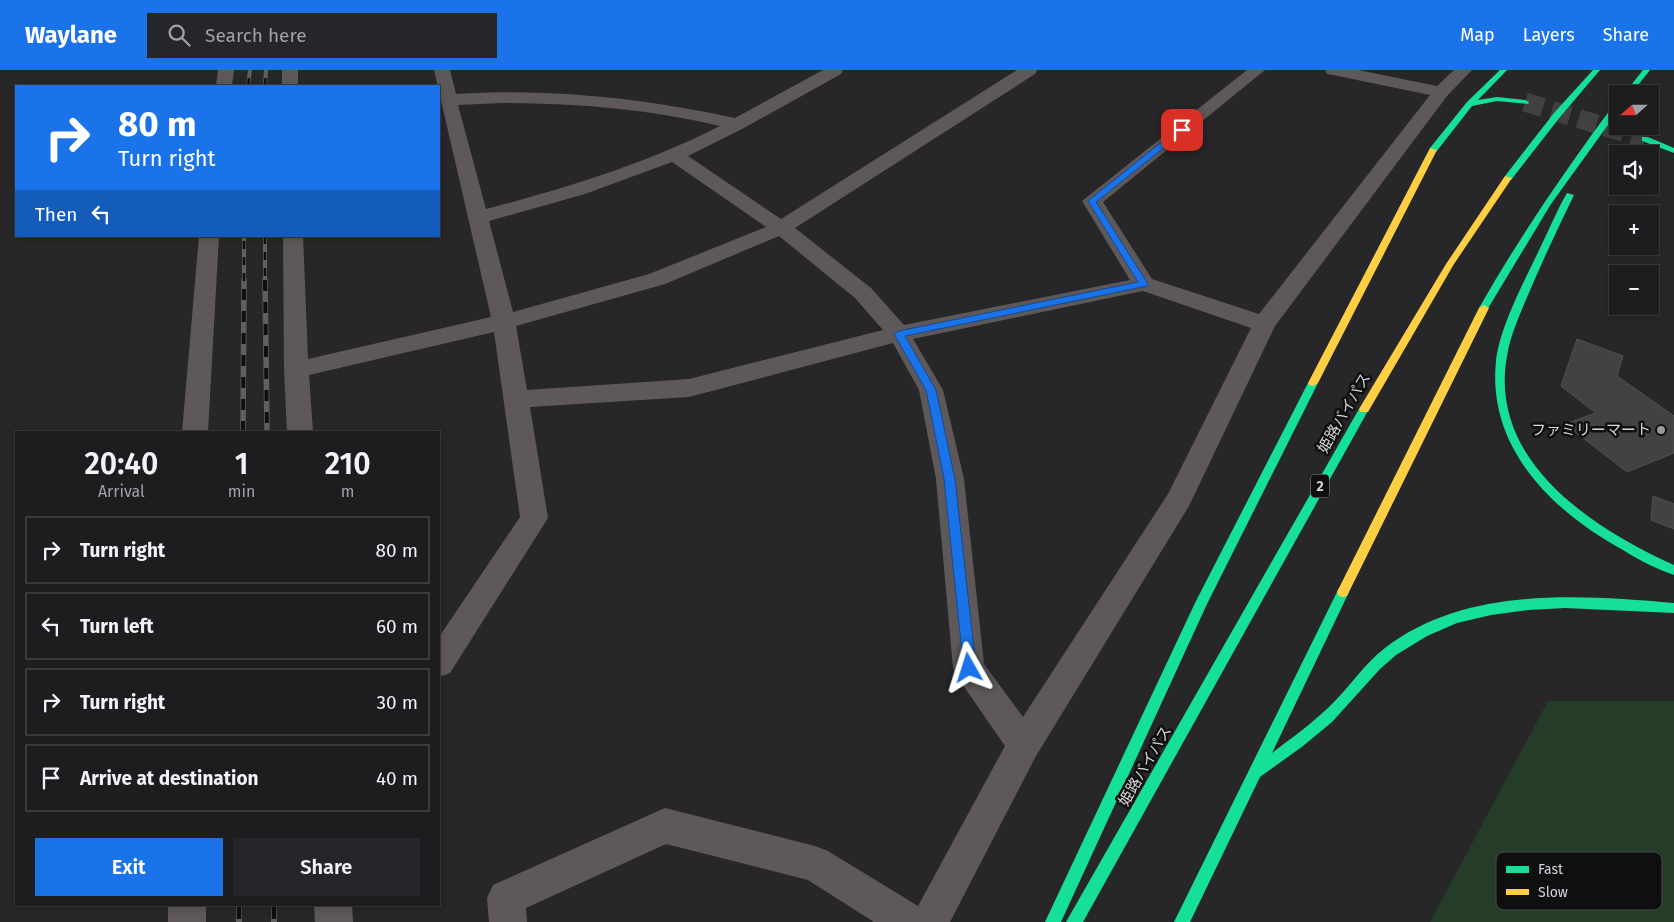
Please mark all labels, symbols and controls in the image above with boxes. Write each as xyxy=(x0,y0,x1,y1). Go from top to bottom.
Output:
search box xyxy=(147,13,497,58)
text: Waylane xyxy=(25,21,117,49)
icon: search xyxy=(165,21,193,49)
text: Search here xyxy=(205,24,307,47)
text: Map xyxy=(1460,24,1495,46)
text: Layers xyxy=(1523,24,1575,46)
text: Share xyxy=(1603,24,1649,46)
north arrow xyxy=(1609,85,1659,135)
map controls xyxy=(1609,85,1659,315)
text: 80 m xyxy=(118,103,197,145)
icon: right xyxy=(35,105,100,170)
pin xyxy=(1161,109,1203,151)
icon: arrive xyxy=(1168,116,1196,144)
text: Turn right xyxy=(118,145,215,172)
button: sound xyxy=(1609,145,1659,195)
icon: left xyxy=(87,200,115,228)
text: Then xyxy=(35,203,77,226)
button: + xyxy=(1609,205,1659,255)
button: − xyxy=(1609,265,1659,315)
street label: 姫路バイパス xyxy=(1314,370,1374,456)
place label: ファミリーマート xyxy=(1531,421,1651,439)
marker: ファミリーマート xyxy=(1655,424,1667,436)
text: 20:40 xyxy=(84,446,158,482)
text: 1 xyxy=(235,446,248,482)
text: 210 xyxy=(325,446,371,482)
road number: 2 xyxy=(1311,474,1329,498)
text: Arrival xyxy=(98,482,145,501)
text: min xyxy=(228,482,255,501)
text: m xyxy=(341,482,355,501)
icon: right xyxy=(37,536,65,564)
text: Turn right xyxy=(80,539,165,562)
text: 80 m xyxy=(376,539,418,562)
icon: left xyxy=(37,612,65,640)
text: Turn left xyxy=(80,615,154,638)
text: 60 m xyxy=(376,615,418,638)
position arrow xyxy=(942,641,994,693)
icon: right xyxy=(37,688,65,716)
text: Turn right xyxy=(80,691,165,714)
text: 30 m xyxy=(377,691,418,714)
street label: 姫路バイパス xyxy=(1115,723,1175,809)
icon: arrive xyxy=(37,764,65,792)
text: Arrive at destination xyxy=(80,767,259,790)
text: 40 m xyxy=(376,767,418,790)
button: Exit xyxy=(35,838,223,896)
button: Share xyxy=(233,838,420,896)
legend xyxy=(1496,852,1662,910)
text: Fast xyxy=(1538,861,1564,878)
text: Slow xyxy=(1538,884,1568,901)

